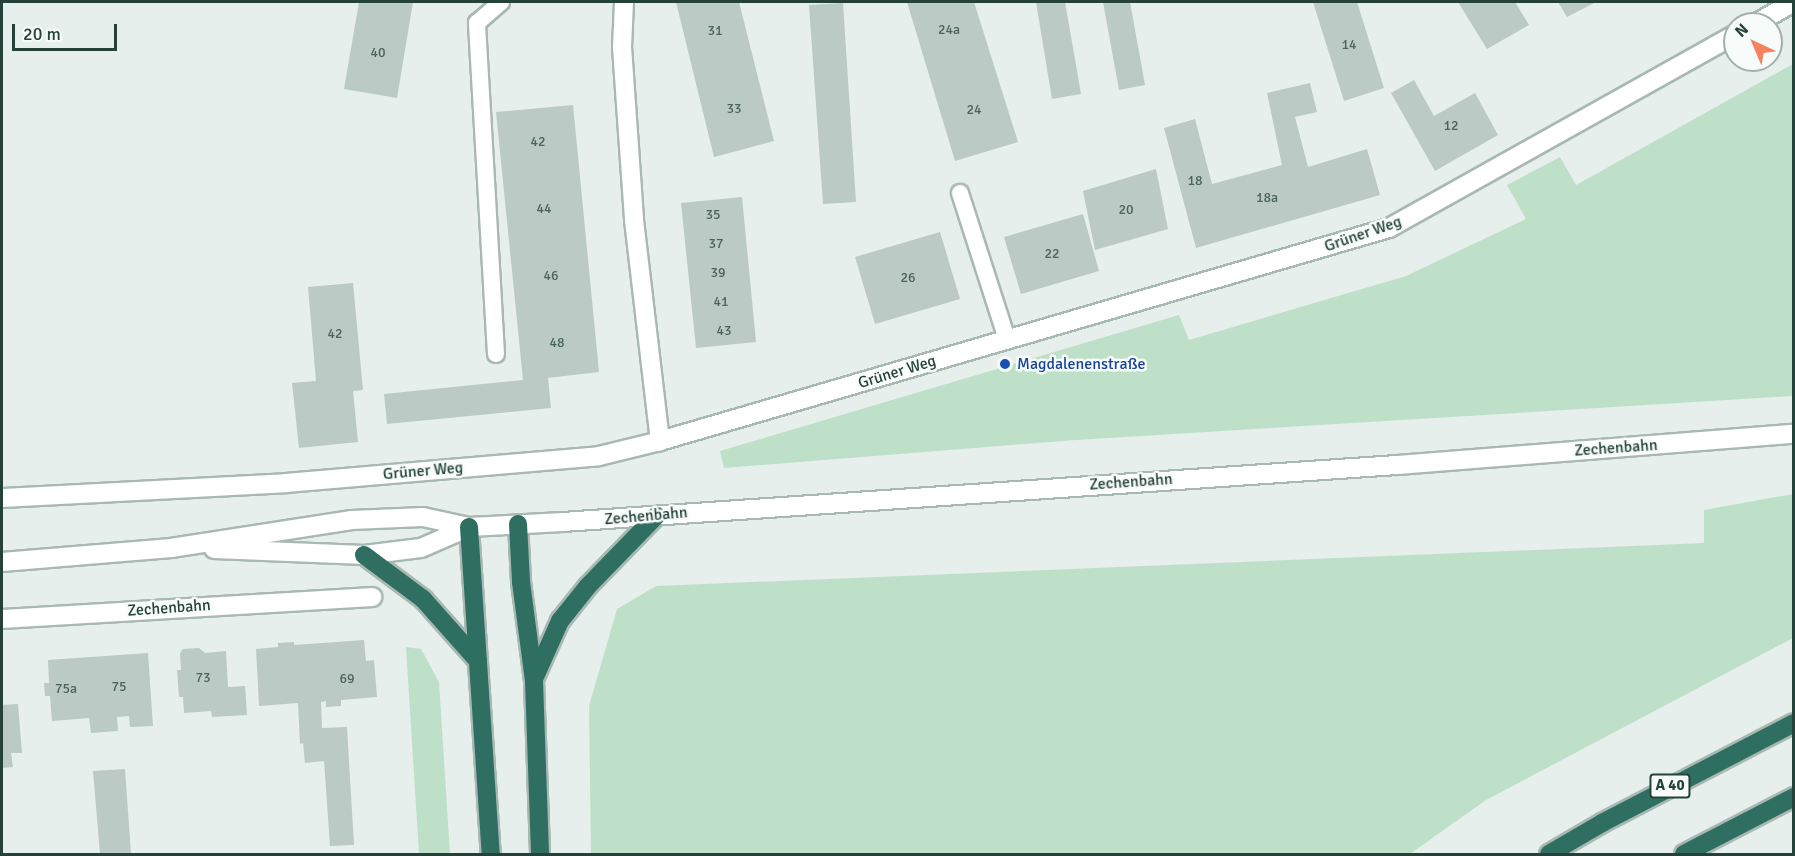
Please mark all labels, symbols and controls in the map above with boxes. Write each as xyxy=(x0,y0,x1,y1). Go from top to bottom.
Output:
scale bar xyxy=(15,12,120,50)
north arrow xyxy=(1723,12,1783,72)
text: N xyxy=(1731,19,1753,42)
house number: 24a xyxy=(938,22,960,38)
text: 20 m xyxy=(23,23,61,45)
house number: 31 xyxy=(707,23,723,39)
house number: 14 xyxy=(1341,37,1357,53)
house number: 40 xyxy=(370,45,386,61)
house number: 33 xyxy=(726,101,742,117)
house number: 24 xyxy=(966,102,982,118)
house number: 12 xyxy=(1443,118,1459,134)
house number: 42 xyxy=(530,134,546,150)
house number: 18 xyxy=(1187,173,1203,189)
house number: 18a xyxy=(1256,190,1278,206)
house number: 44 xyxy=(536,201,552,217)
house number: 20 xyxy=(1118,202,1134,218)
house number: 35 xyxy=(705,207,721,223)
street label: Grüner Weg xyxy=(1322,212,1404,256)
house number: 37 xyxy=(708,236,724,252)
house number: 22 xyxy=(1044,246,1060,262)
house number: 39 xyxy=(710,265,726,281)
house number: 46 xyxy=(543,268,559,284)
house number: 26 xyxy=(900,270,916,286)
house number: 41 xyxy=(713,294,729,310)
house number: 43 xyxy=(716,323,732,339)
house number: 42 xyxy=(327,326,343,342)
house number: 48 xyxy=(549,335,565,351)
street label: Grüner Weg xyxy=(856,351,938,393)
place label: Magdalenenstraße xyxy=(1017,354,1146,374)
marker: Magdalenenstraße xyxy=(998,357,1012,371)
street label: Zechenbahn xyxy=(1574,436,1658,460)
street label: Grüner Weg xyxy=(382,458,464,484)
street label: Zechenbahn xyxy=(1089,470,1173,494)
street label: Zechenbahn xyxy=(604,503,688,529)
street label: Zechenbahn xyxy=(127,596,211,620)
house number: 73 xyxy=(195,670,211,686)
house number: 69 xyxy=(339,671,355,687)
house number: 75 xyxy=(111,679,127,695)
house number: 75a xyxy=(55,681,77,697)
road number: A 40 xyxy=(1649,774,1691,798)

